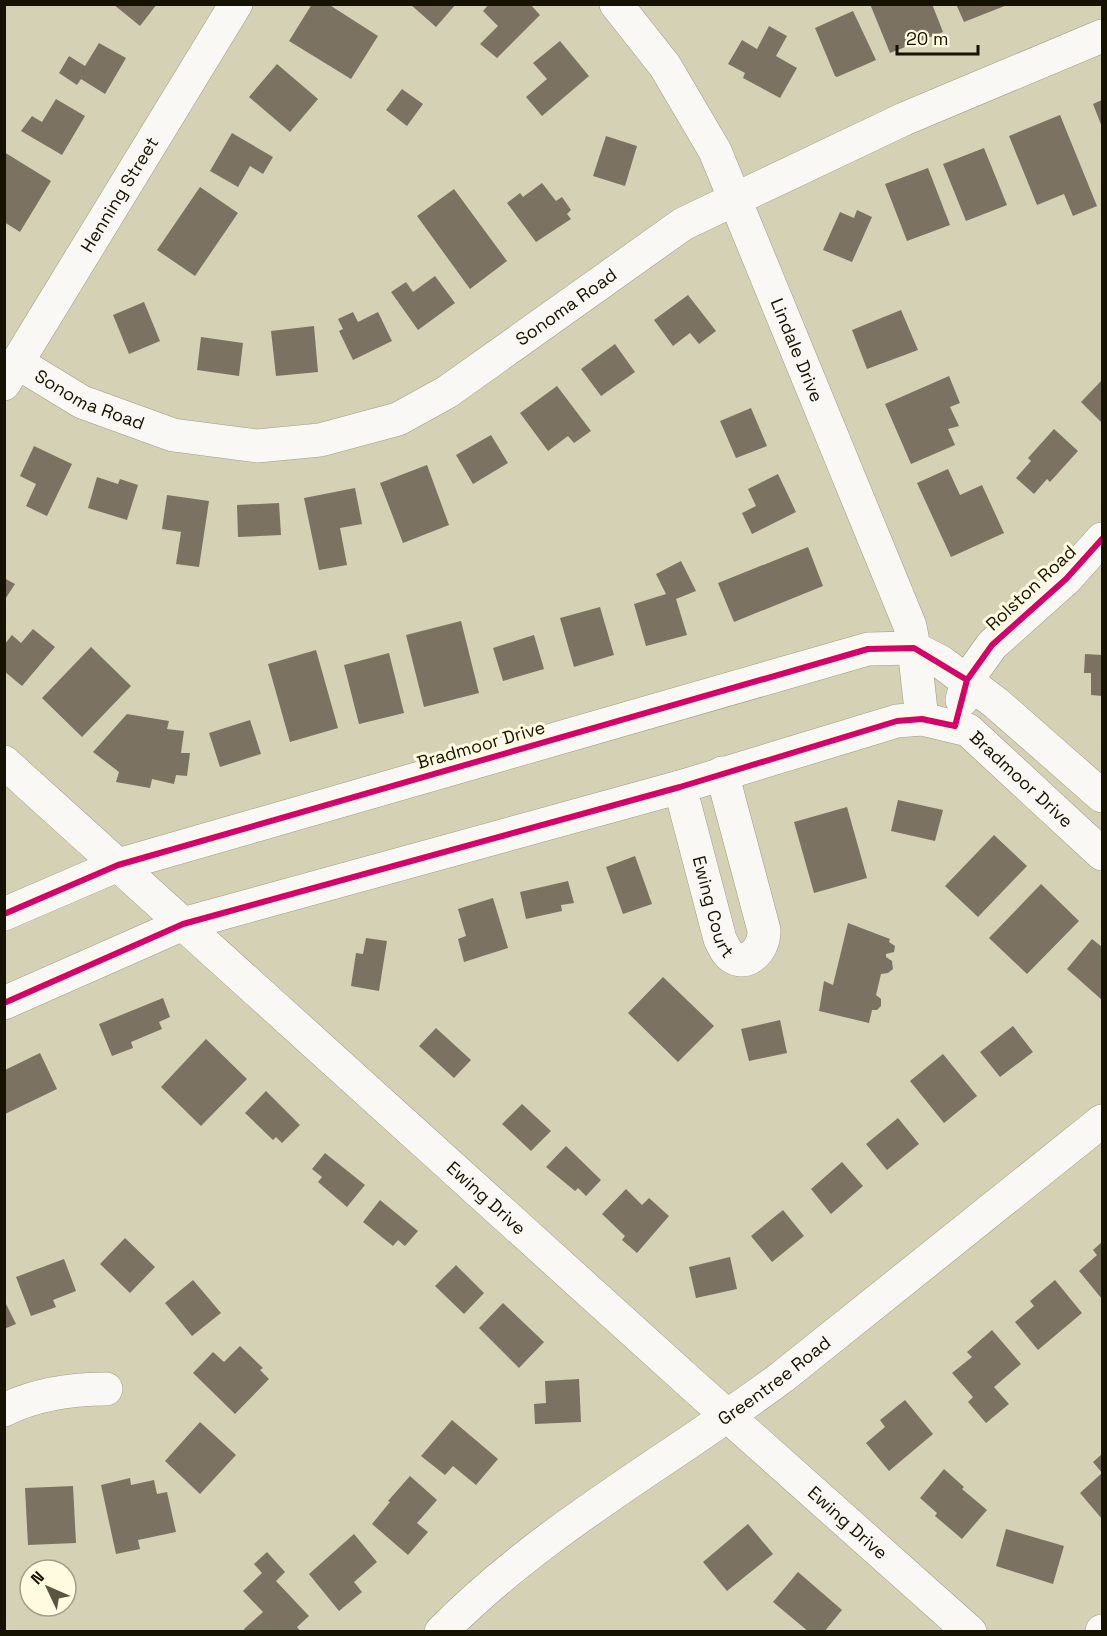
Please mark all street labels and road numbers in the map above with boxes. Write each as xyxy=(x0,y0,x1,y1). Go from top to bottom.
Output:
street label: Henning Street xyxy=(75,132,163,256)
street label: Sonoma Road xyxy=(511,263,621,350)
street label: Lindale Drive xyxy=(766,295,829,405)
street label: Sonoma Road xyxy=(31,364,148,435)
street label: Rolston Road xyxy=(981,540,1081,635)
street label: Bradmoor Drive xyxy=(414,715,548,774)
street label: Bradmoor Drive xyxy=(965,726,1078,832)
street label: Ewing Court xyxy=(688,853,739,963)
street label: Ewing Drive xyxy=(442,1156,531,1240)
street label: Greentree Road xyxy=(713,1331,835,1430)
street label: Ewing Drive xyxy=(803,1481,893,1564)

